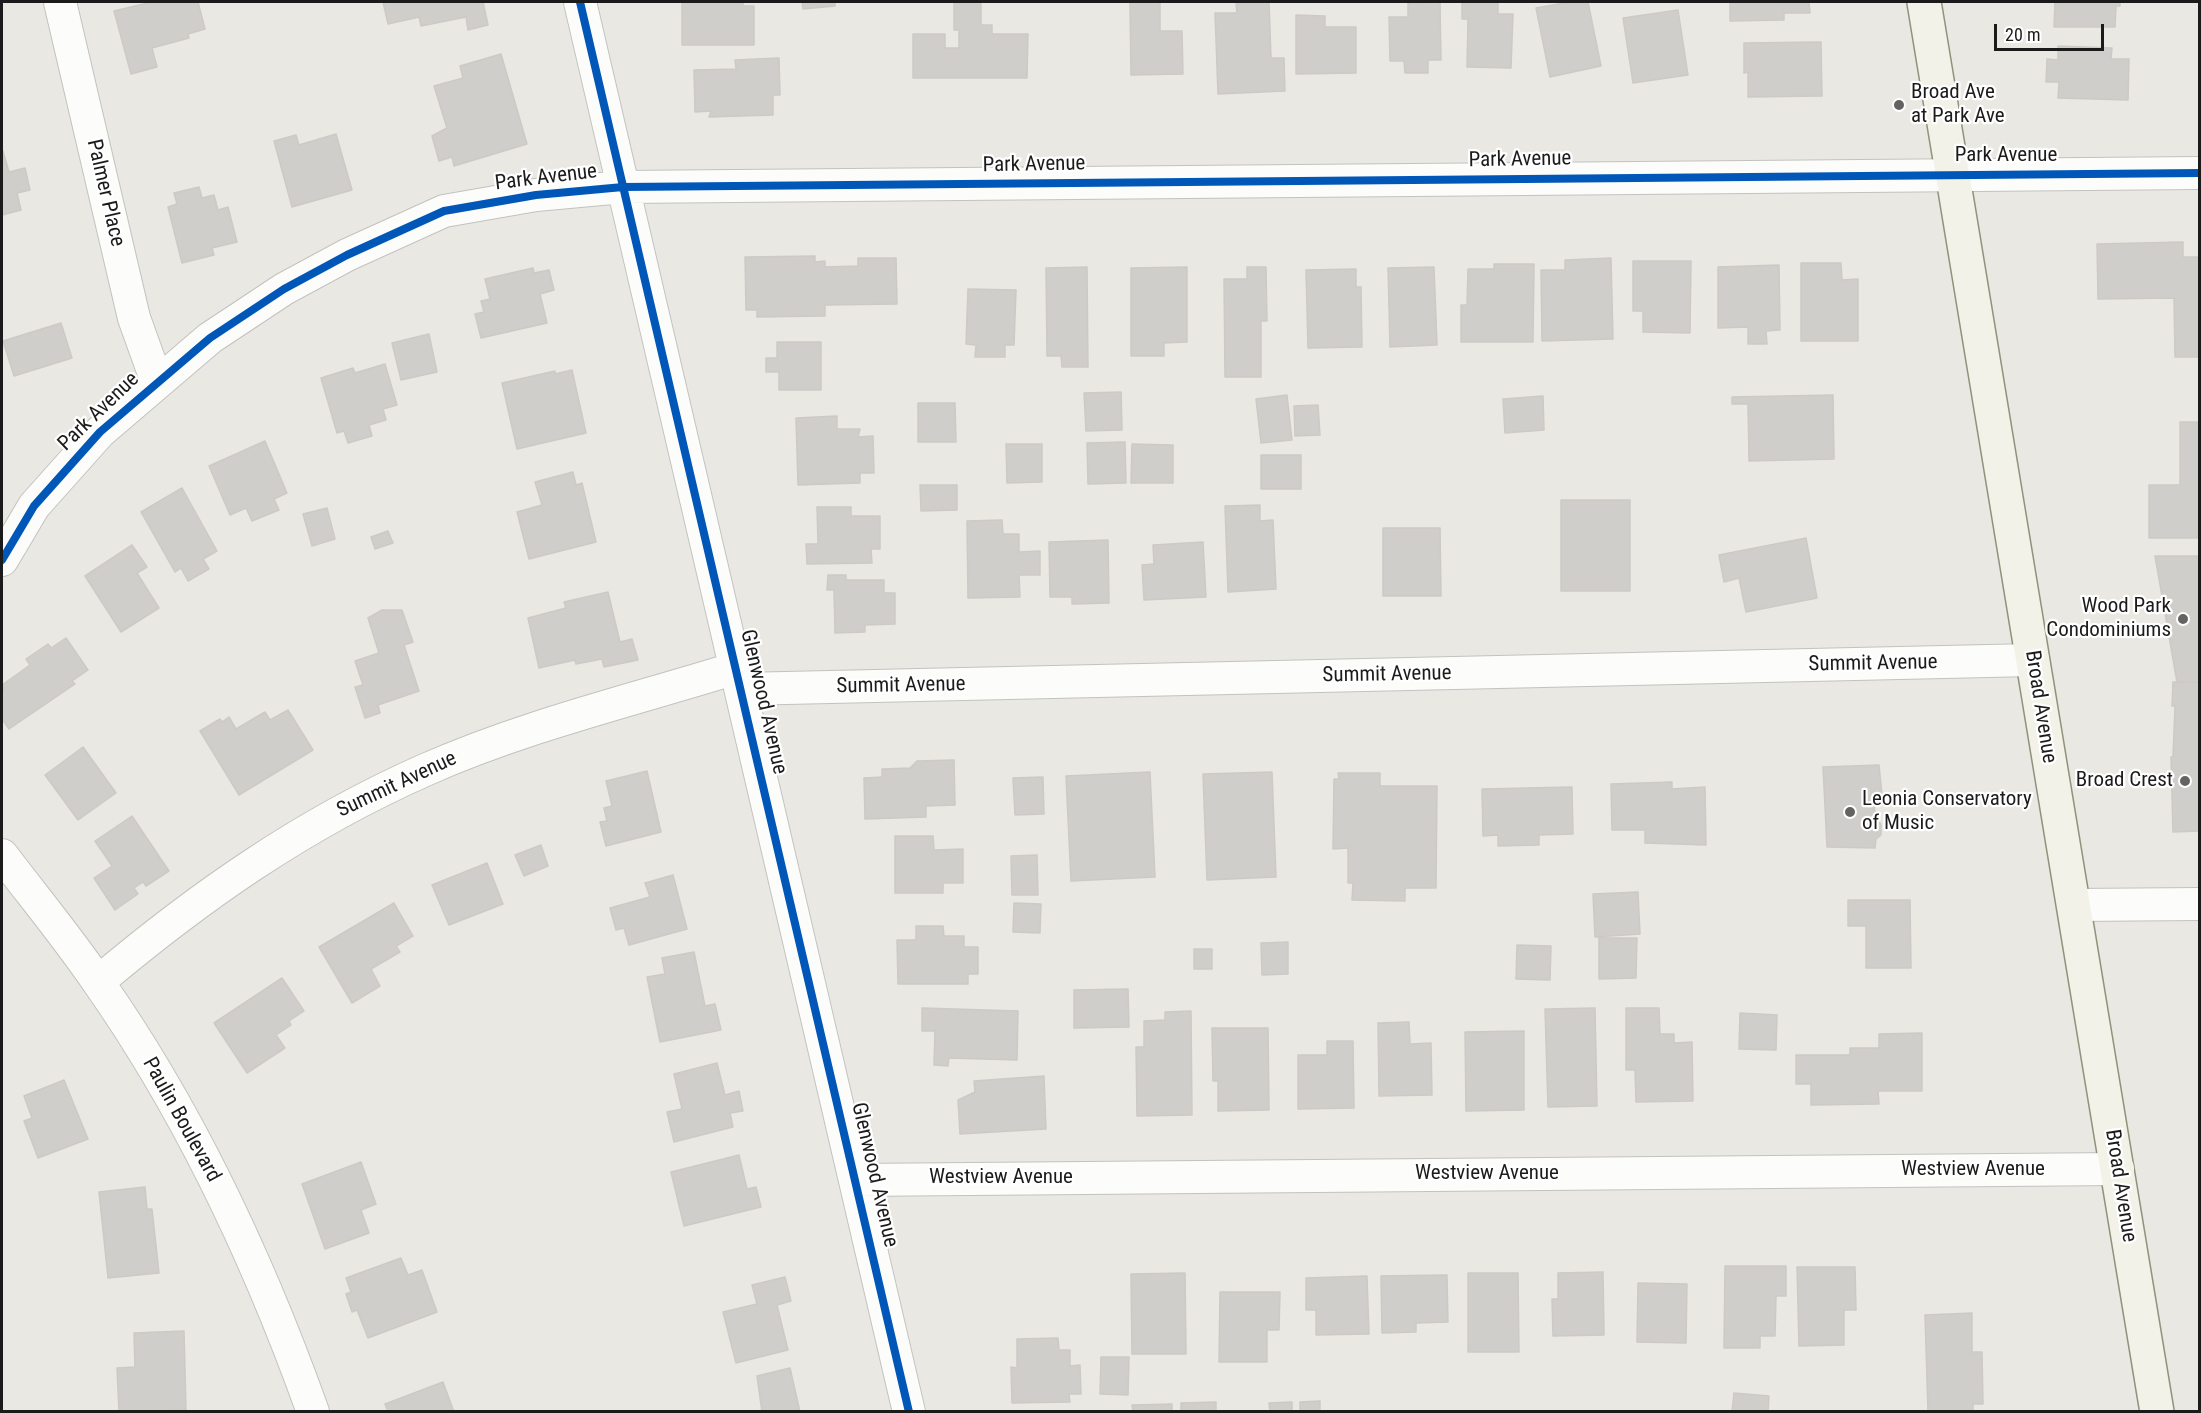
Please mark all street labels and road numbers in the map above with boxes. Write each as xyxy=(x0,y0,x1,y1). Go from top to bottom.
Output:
street label: Palmer Place xyxy=(80,137,130,249)
street label: Park Avenue xyxy=(1955,143,2057,169)
street label: Park Avenue xyxy=(1468,147,1572,173)
street label: Park Avenue xyxy=(982,152,1086,178)
street label: Park Avenue xyxy=(493,159,599,197)
street label: Park Avenue xyxy=(53,367,145,457)
street label: Glenwood Avenue xyxy=(734,627,792,777)
street label: Broad Avenue xyxy=(2019,649,2061,765)
street label: Summit Avenue xyxy=(1808,650,1938,678)
street label: Summit Avenue xyxy=(1322,661,1452,689)
street label: Summit Avenue xyxy=(836,672,966,700)
street label: Summit Avenue xyxy=(333,746,461,824)
street label: Paulin Boulevard xyxy=(136,1053,226,1187)
street label: Glenwood Avenue xyxy=(845,1100,903,1250)
street label: Broad Avenue xyxy=(2099,1128,2141,1244)
street label: Westview Avenue xyxy=(1901,1157,2045,1183)
street label: Westview Avenue xyxy=(1415,1161,1559,1187)
street label: Westview Avenue xyxy=(929,1165,1073,1191)

